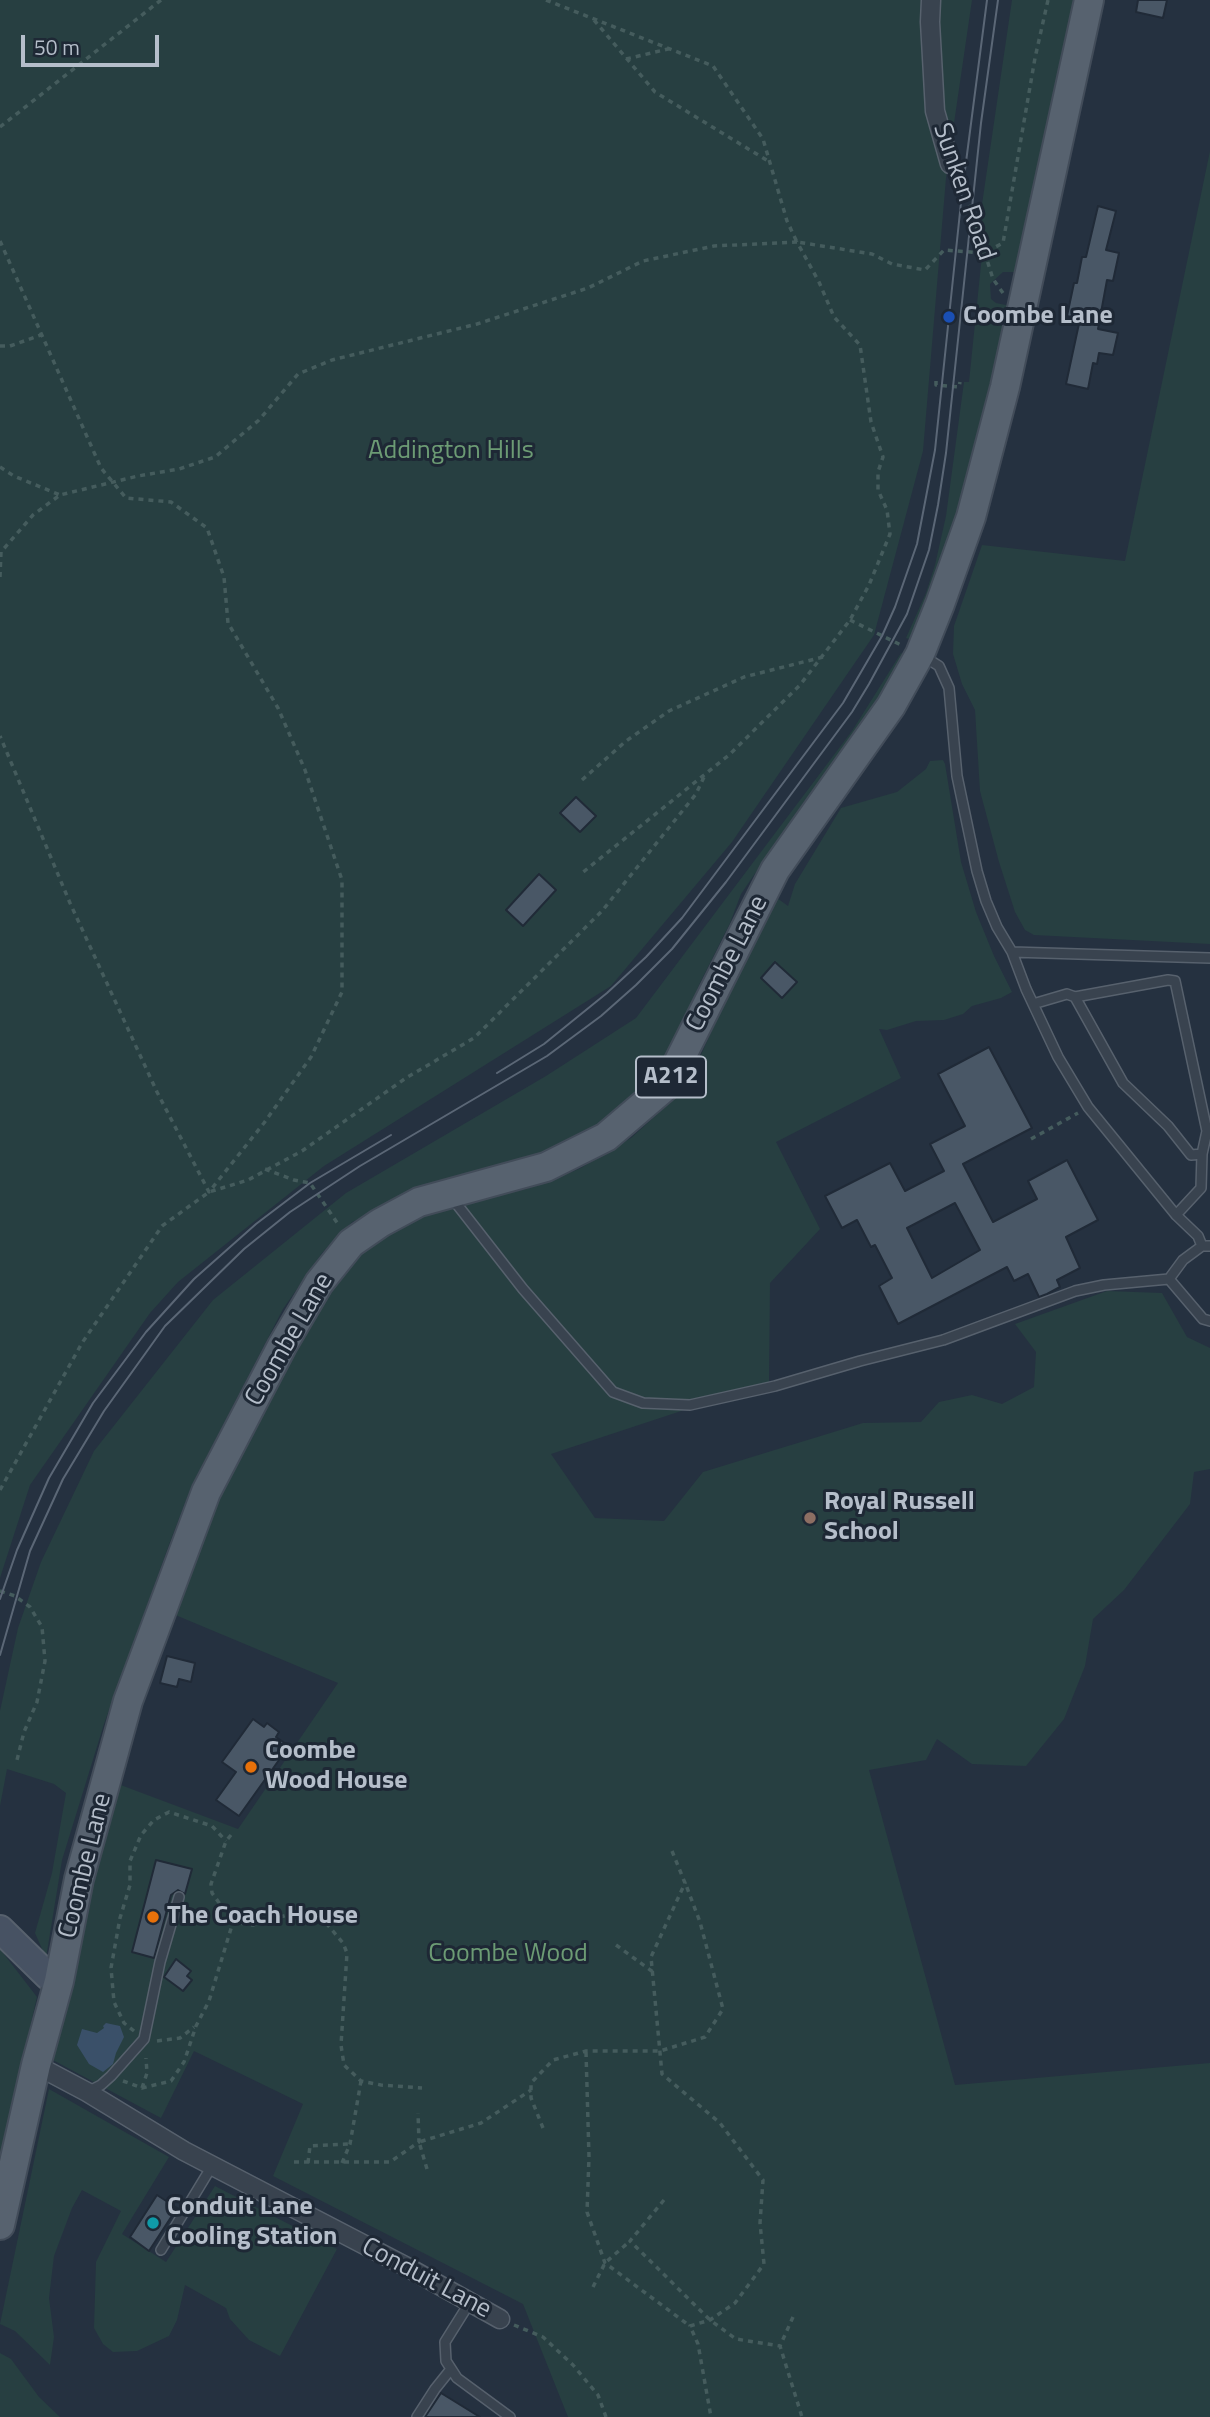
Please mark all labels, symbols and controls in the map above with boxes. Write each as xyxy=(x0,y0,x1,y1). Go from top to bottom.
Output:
scale bar xyxy=(24,21,163,65)
text: 50 m xyxy=(34,31,80,63)
street label: Sunken Road xyxy=(925,119,1001,265)
place label: Coombe Lane xyxy=(963,301,1113,333)
marker: Coombe Lane xyxy=(941,309,957,325)
park label: Addington Hills xyxy=(368,436,534,468)
street label: Coombe Lane xyxy=(680,891,776,1037)
road number: A212 xyxy=(636,1056,706,1098)
street label: Coombe Lane xyxy=(239,1268,341,1412)
place label: Royal Russell School xyxy=(824,1487,975,1548)
marker: Royal Russell School xyxy=(802,1510,818,1526)
place label: Coombe Wood House xyxy=(265,1736,408,1798)
marker: Coombe Wood House xyxy=(243,1759,259,1775)
street label: Coombe Lane xyxy=(53,1790,119,1942)
place label: The Coach House xyxy=(167,1901,358,1933)
marker: The Coach House xyxy=(145,1909,161,1925)
park label: Coombe Wood xyxy=(428,1939,588,1971)
place label: Conduit Lane Cooling Station xyxy=(167,2192,337,2254)
marker: Conduit Lane Cooling Station xyxy=(145,2215,161,2231)
street label: Conduit Lane xyxy=(356,2232,496,2326)

